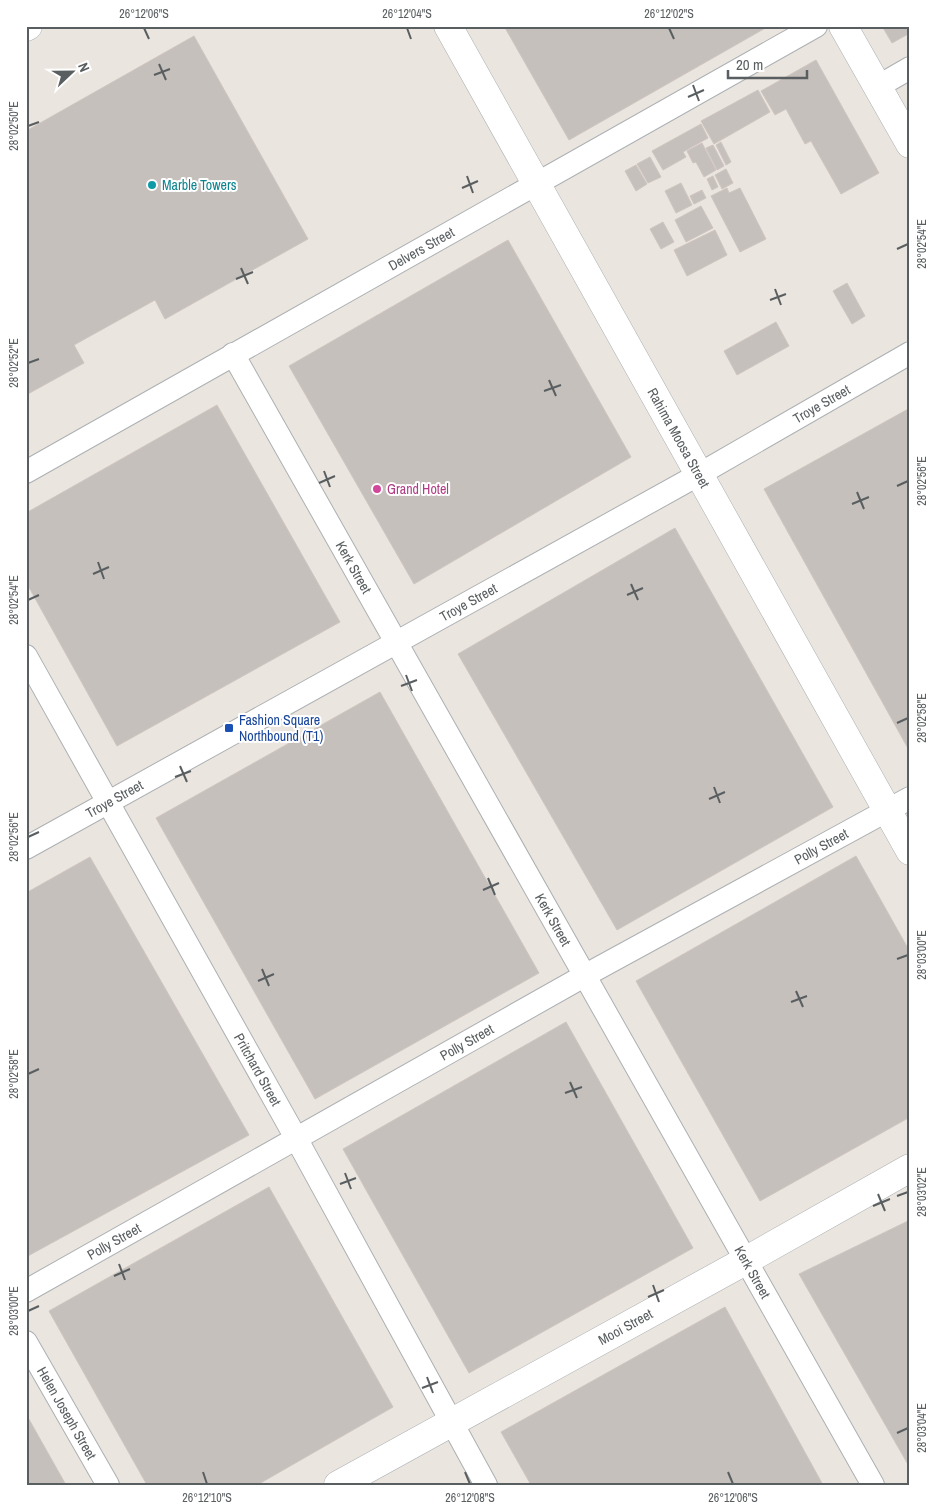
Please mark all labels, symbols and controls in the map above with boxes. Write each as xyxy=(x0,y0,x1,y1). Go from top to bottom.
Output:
text: 26°12'06"S xyxy=(119,6,169,22)
text: 26°12'04"S xyxy=(382,6,432,22)
text: 26°12'02"S xyxy=(644,6,694,22)
north arrow xyxy=(48,48,98,98)
scale bar xyxy=(728,48,807,80)
text: 20 m xyxy=(736,54,763,75)
text: N xyxy=(74,60,94,74)
text: 28°02'50"E xyxy=(6,101,22,151)
place label: Marble Towers xyxy=(162,176,237,194)
marker: Marble Towers xyxy=(146,179,158,191)
text: 28°02'54"E xyxy=(914,219,930,269)
street label: Delvers Street xyxy=(385,223,457,275)
text: 28°02'52"E xyxy=(6,338,22,388)
street label: Troye Street xyxy=(790,380,853,427)
street label: Rahima Moosa Street xyxy=(643,385,714,491)
text: 28°02'56"E xyxy=(914,456,930,506)
place label: Grand Hotel xyxy=(387,480,449,498)
marker: Grand Hotel xyxy=(371,483,383,495)
street label: Kerk Street xyxy=(332,538,376,597)
text: 28°02'54"E xyxy=(6,575,22,625)
street label: Troye Street xyxy=(437,579,500,626)
text: 28°02'58"E xyxy=(914,693,930,743)
place label: Fashion Square Northbound (T1) xyxy=(239,711,323,745)
marker: Fashion Square Northbound (T1) xyxy=(223,722,235,734)
street label: Troye Street xyxy=(82,776,146,822)
text: 28°02'56"E xyxy=(6,812,22,862)
street label: Polly Street xyxy=(791,825,851,868)
street label: Kerk Street xyxy=(531,890,575,949)
text: 28°03'00"E xyxy=(914,930,930,980)
street label: Polly Street xyxy=(437,1020,497,1065)
street label: Pritchard Street xyxy=(230,1030,285,1109)
text: 28°02'58"E xyxy=(6,1049,22,1099)
text: 28°03'02"E xyxy=(914,1167,930,1217)
street label: Polly Street xyxy=(84,1219,144,1264)
street label: Kerk Street xyxy=(731,1243,775,1302)
text: 28°03'00"E xyxy=(6,1286,22,1336)
street label: Mooi Street xyxy=(595,1305,656,1349)
street label: Helen Joseph Street xyxy=(33,1363,101,1463)
text: 28°03'04"E xyxy=(914,1403,930,1453)
text: 26°12'10"S xyxy=(182,1490,232,1506)
text: 26°12'08"S xyxy=(445,1490,495,1506)
text: 26°12'06"S xyxy=(708,1490,758,1506)

